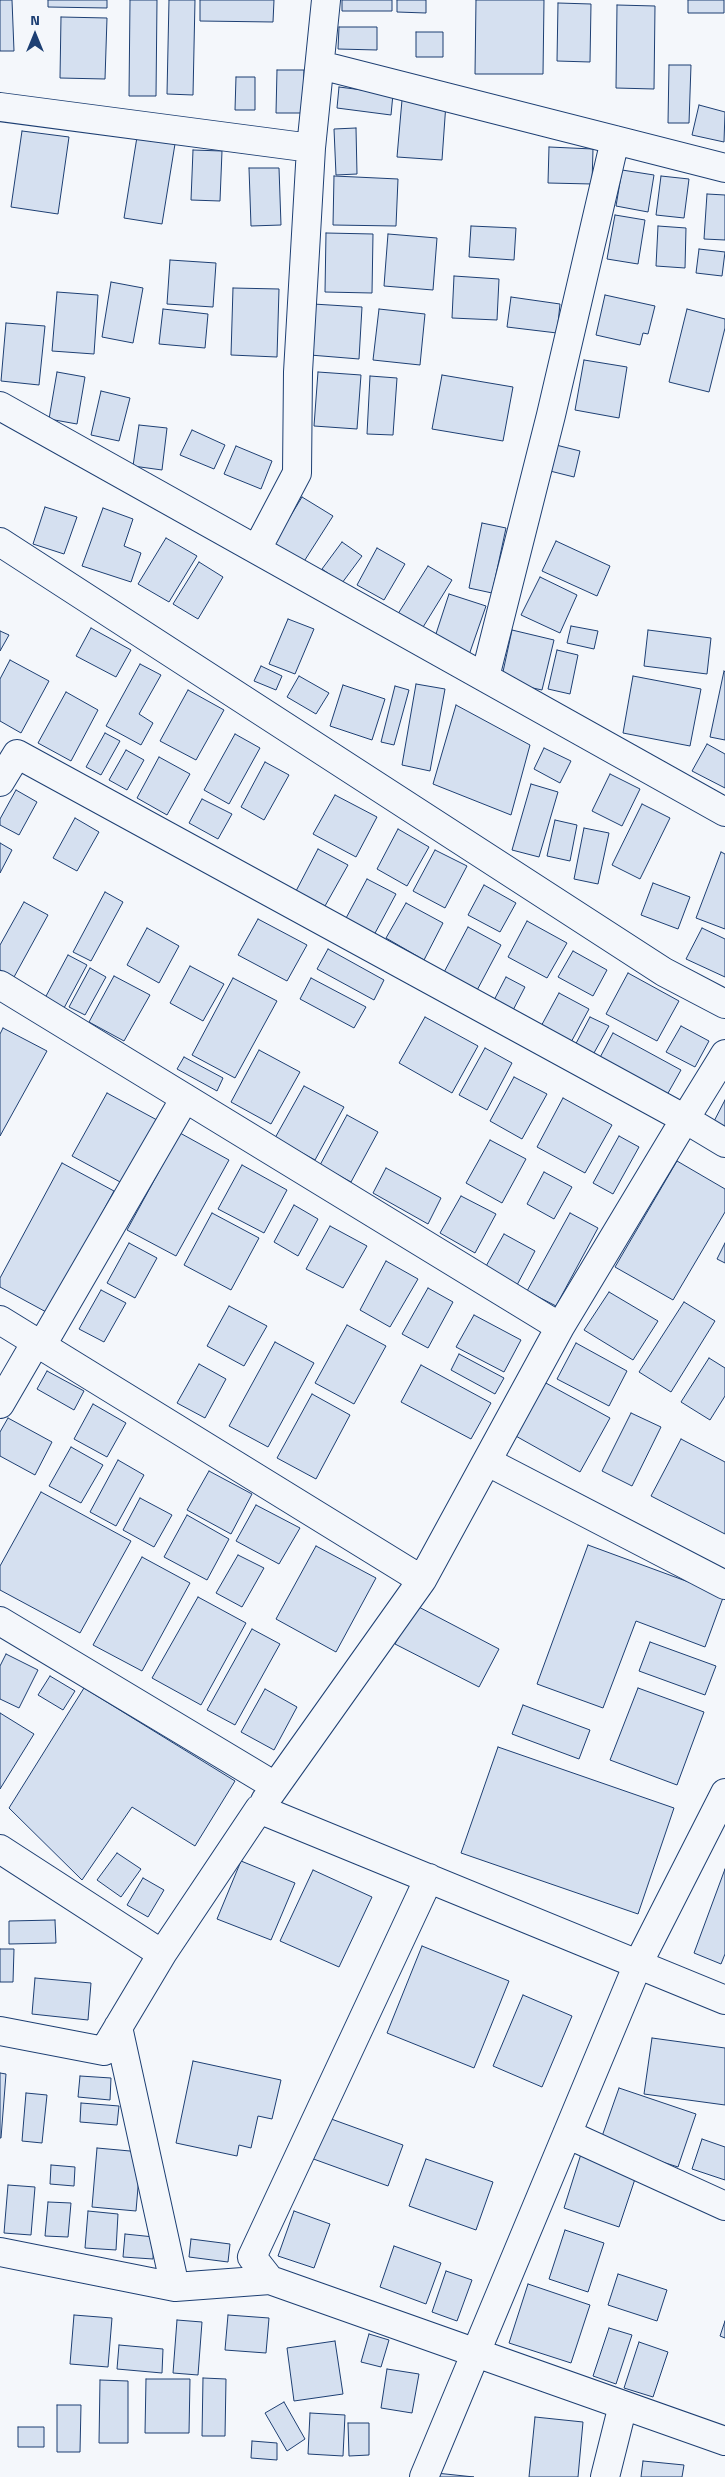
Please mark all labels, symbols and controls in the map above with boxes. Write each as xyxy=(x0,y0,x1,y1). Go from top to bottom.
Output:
text: N xyxy=(30,9,40,30)
north arrow xyxy=(10,10,60,60)

